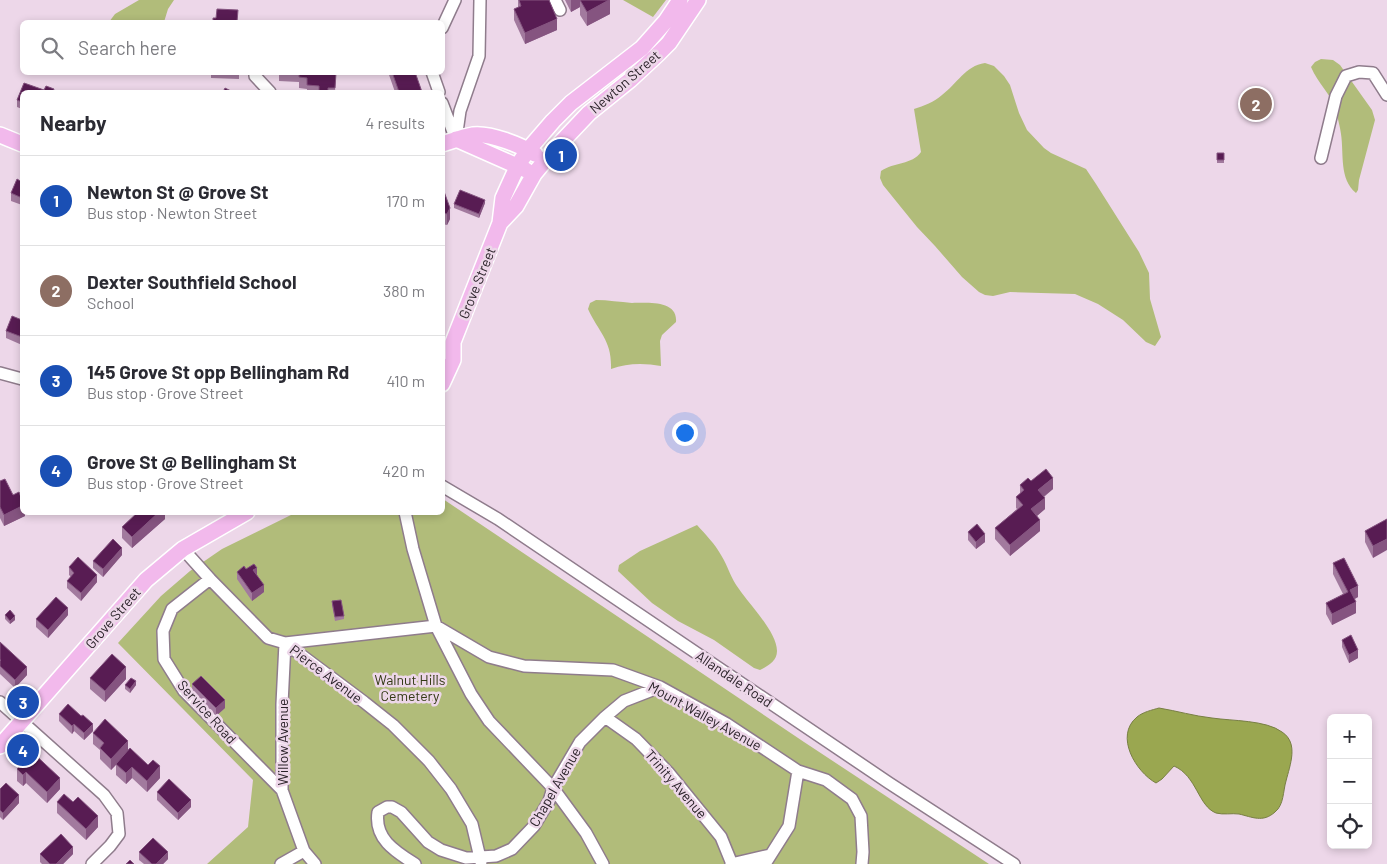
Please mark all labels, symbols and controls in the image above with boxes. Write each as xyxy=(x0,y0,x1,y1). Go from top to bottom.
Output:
search box xyxy=(20,20,445,75)
icon: search xyxy=(38,34,66,62)
text: Search here xyxy=(78,36,177,59)
street label: Newton Street xyxy=(586,46,663,117)
pin: 2 xyxy=(1240,85,1272,123)
text: Nearby xyxy=(40,110,106,135)
text: 4 results xyxy=(365,113,425,132)
pin: 1 xyxy=(545,136,577,174)
text: Newton St @ Grove St xyxy=(87,180,269,203)
text: 1 xyxy=(53,191,59,210)
text: 170 m xyxy=(386,191,425,210)
text: Bus stop · Newton Street xyxy=(87,203,257,222)
street label: Grove Street xyxy=(454,244,499,321)
text: Dexter Southfield School xyxy=(87,270,297,293)
text: 2 xyxy=(52,281,60,300)
text: 380 m xyxy=(383,281,425,300)
text: School xyxy=(87,293,134,312)
text: 145 Grove St opp Bellingham Rd xyxy=(87,360,349,383)
text: 3 xyxy=(52,371,60,390)
text: 410 m xyxy=(387,371,425,390)
text: Bus stop · Grove Street xyxy=(87,383,244,402)
your location xyxy=(672,420,698,446)
text: Grove St @ Bellingham St xyxy=(87,450,297,473)
text: 4 xyxy=(51,461,61,480)
text: 420 m xyxy=(382,461,425,480)
text: Bus stop · Grove Street xyxy=(87,473,244,492)
street label: Grove Street xyxy=(81,583,144,652)
street label: Pierce Avenue xyxy=(287,641,366,706)
street label: Allandale Road xyxy=(693,647,776,710)
park label: Walnut Hills Cemetery xyxy=(375,671,446,704)
street label: Service Road xyxy=(174,676,240,747)
street label: Mount Walley Avenue xyxy=(646,677,765,754)
pin: 3 xyxy=(7,683,39,721)
street label: Willow Avenue xyxy=(274,698,291,786)
map controls xyxy=(1327,714,1372,849)
button: + xyxy=(1327,714,1372,759)
pin: 4 xyxy=(7,731,39,769)
street label: Chapel Avenue xyxy=(525,744,584,829)
street label: Trinity Avenue xyxy=(642,746,711,822)
button: − xyxy=(1327,759,1372,804)
button: locate xyxy=(1327,804,1372,849)

